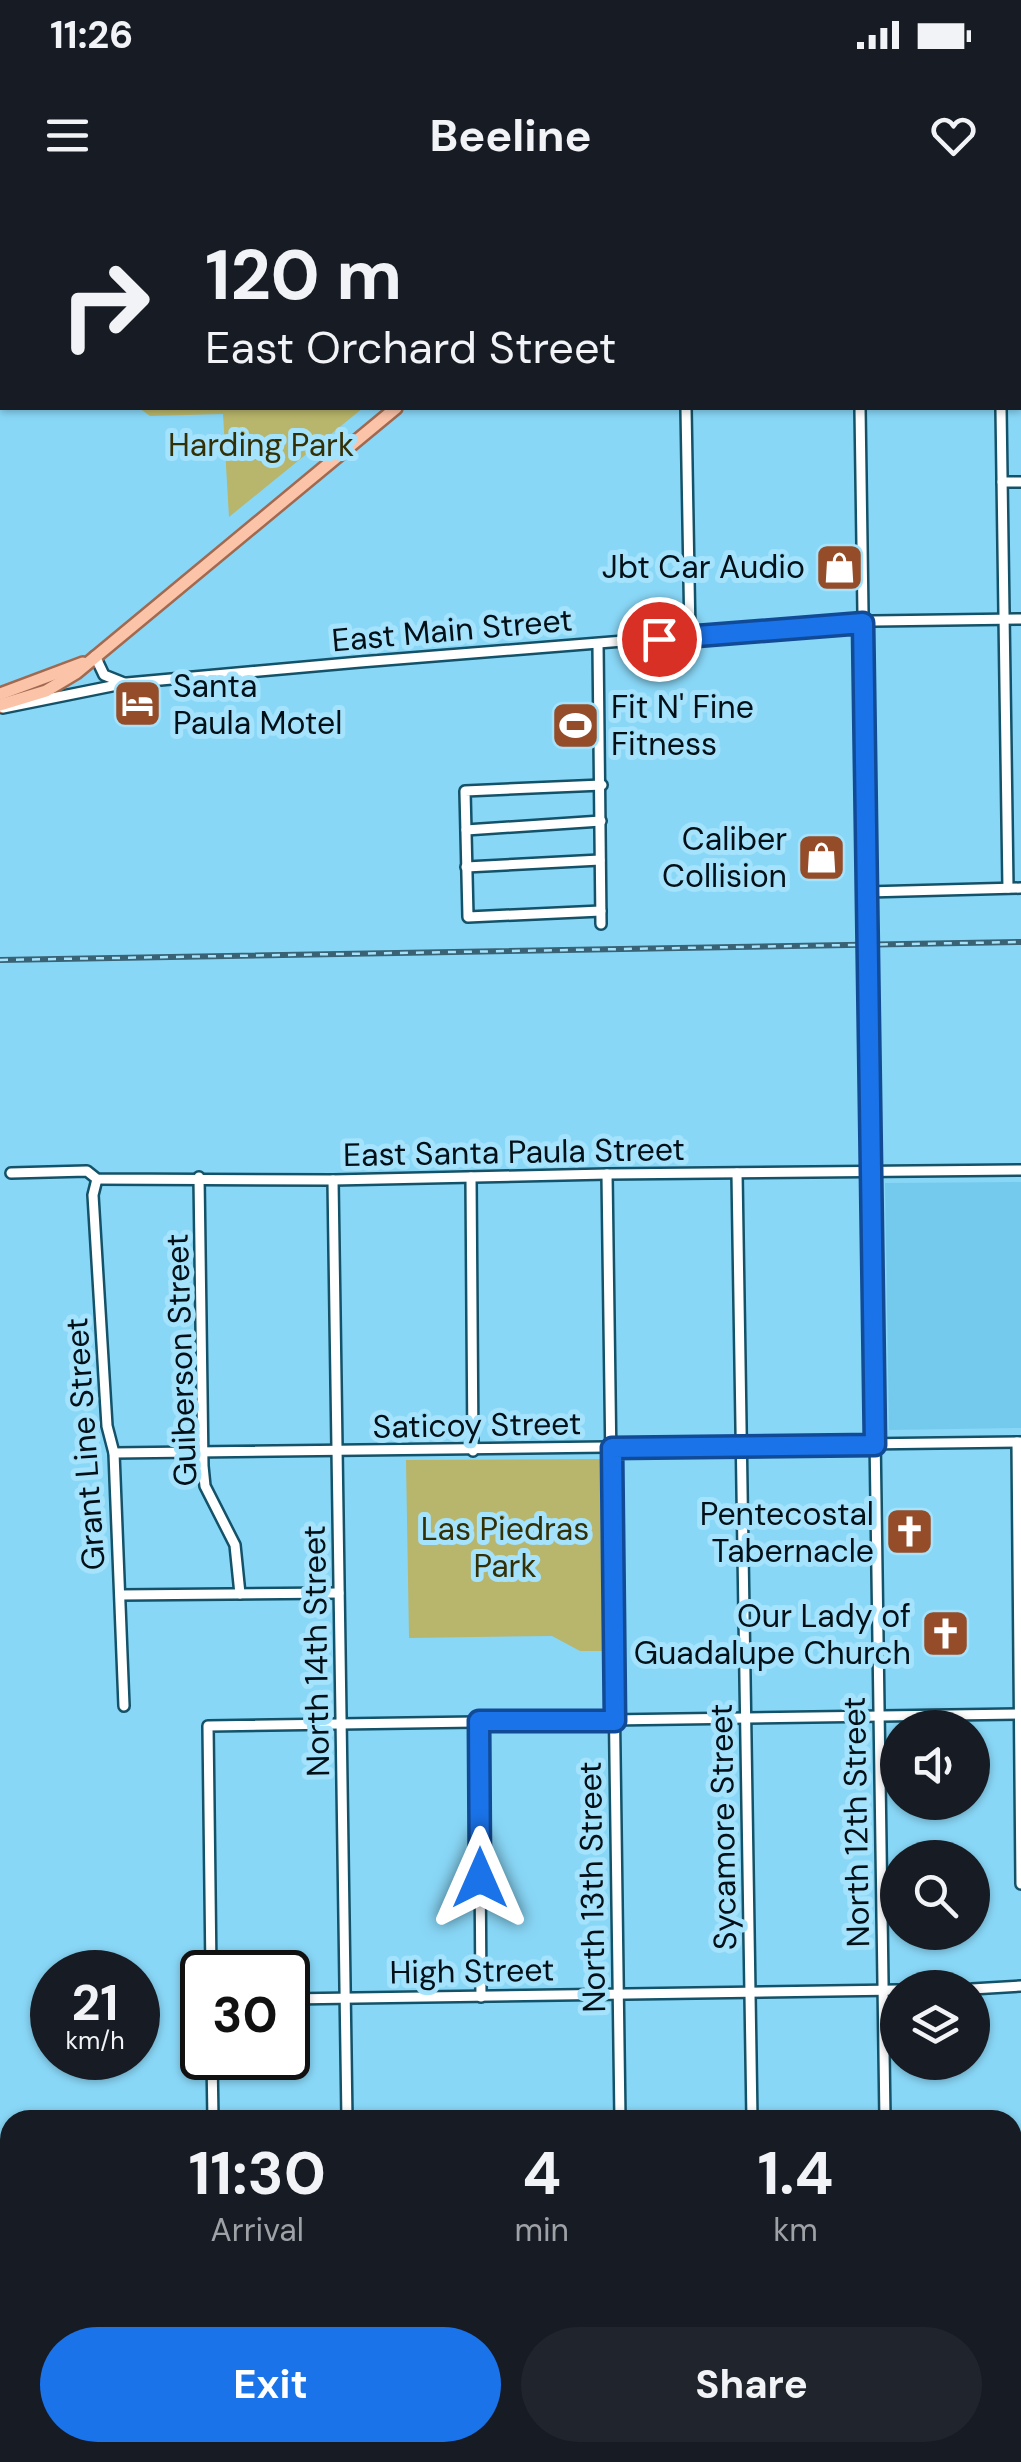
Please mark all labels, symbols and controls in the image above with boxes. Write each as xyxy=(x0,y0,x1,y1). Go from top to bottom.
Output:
text: 11:26 xyxy=(50,10,133,60)
text: Beeline xyxy=(429,106,592,165)
icon: menu xyxy=(40,108,95,163)
icon: heart xyxy=(926,108,981,163)
text: 120 m xyxy=(205,230,402,321)
icon: right xyxy=(40,240,170,370)
text: East Orchard Street xyxy=(205,318,616,377)
park label: Harding Park xyxy=(168,424,354,466)
shop icon: Jbt Car Audio xyxy=(814,541,866,593)
place label: Jbt Car Audio xyxy=(602,546,805,588)
pin xyxy=(617,597,702,682)
street label: East Main Street xyxy=(330,599,574,661)
icon: arrive xyxy=(632,612,687,667)
place label: Santa Paula Motel xyxy=(173,665,342,744)
hotel icon: Santa Paula Motel xyxy=(112,678,164,730)
place label: Fit N' Fine Fitness xyxy=(611,686,754,765)
sports icon: Fit N' Fine Fitness xyxy=(550,699,602,751)
place label: Caliber Collision xyxy=(662,818,787,897)
shop icon: Caliber Collision xyxy=(796,831,848,883)
street label: East Santa Paula Street xyxy=(343,1128,685,1176)
street label: Guiberson Street xyxy=(156,1233,206,1487)
street label: Grant Line Street xyxy=(55,1316,115,1572)
street label: Saticoy Street xyxy=(372,1402,582,1448)
place label: Pentecostal Tabernacle xyxy=(700,1493,874,1572)
church icon: Pentecostal Tabernacle xyxy=(883,1506,935,1558)
park label: Las Piedras Park xyxy=(421,1508,589,1587)
street label: North 14th Street xyxy=(293,1525,339,1777)
place label: Our Lady of Guadalupe Church xyxy=(634,1595,911,1674)
church icon: Our Lady of Guadalupe Church xyxy=(920,1608,972,1660)
street label: North 12th Street xyxy=(833,1696,879,1948)
street label: Sycamore Street xyxy=(700,1703,746,1951)
map controls xyxy=(880,1710,990,2080)
button: sound xyxy=(880,1710,990,1820)
street label: North 13th Street xyxy=(569,1761,615,2013)
position arrow xyxy=(428,1826,532,1930)
button: search xyxy=(880,1840,990,1950)
street label: High Street xyxy=(389,1949,555,1993)
speed limit sign: 30 xyxy=(180,1950,310,2080)
text: 21 xyxy=(71,1970,119,2036)
button: layers xyxy=(880,1970,990,2080)
text: km/h xyxy=(65,2024,125,2057)
text: 11:30 xyxy=(189,2134,326,2213)
text: 4 xyxy=(522,2134,561,2213)
text: 1.4 xyxy=(758,2134,833,2213)
text: Arrival xyxy=(211,2209,304,2251)
text: min xyxy=(514,2209,569,2251)
text: km xyxy=(773,2209,818,2251)
button: Exit xyxy=(40,2327,501,2442)
button: Share xyxy=(521,2327,982,2442)

